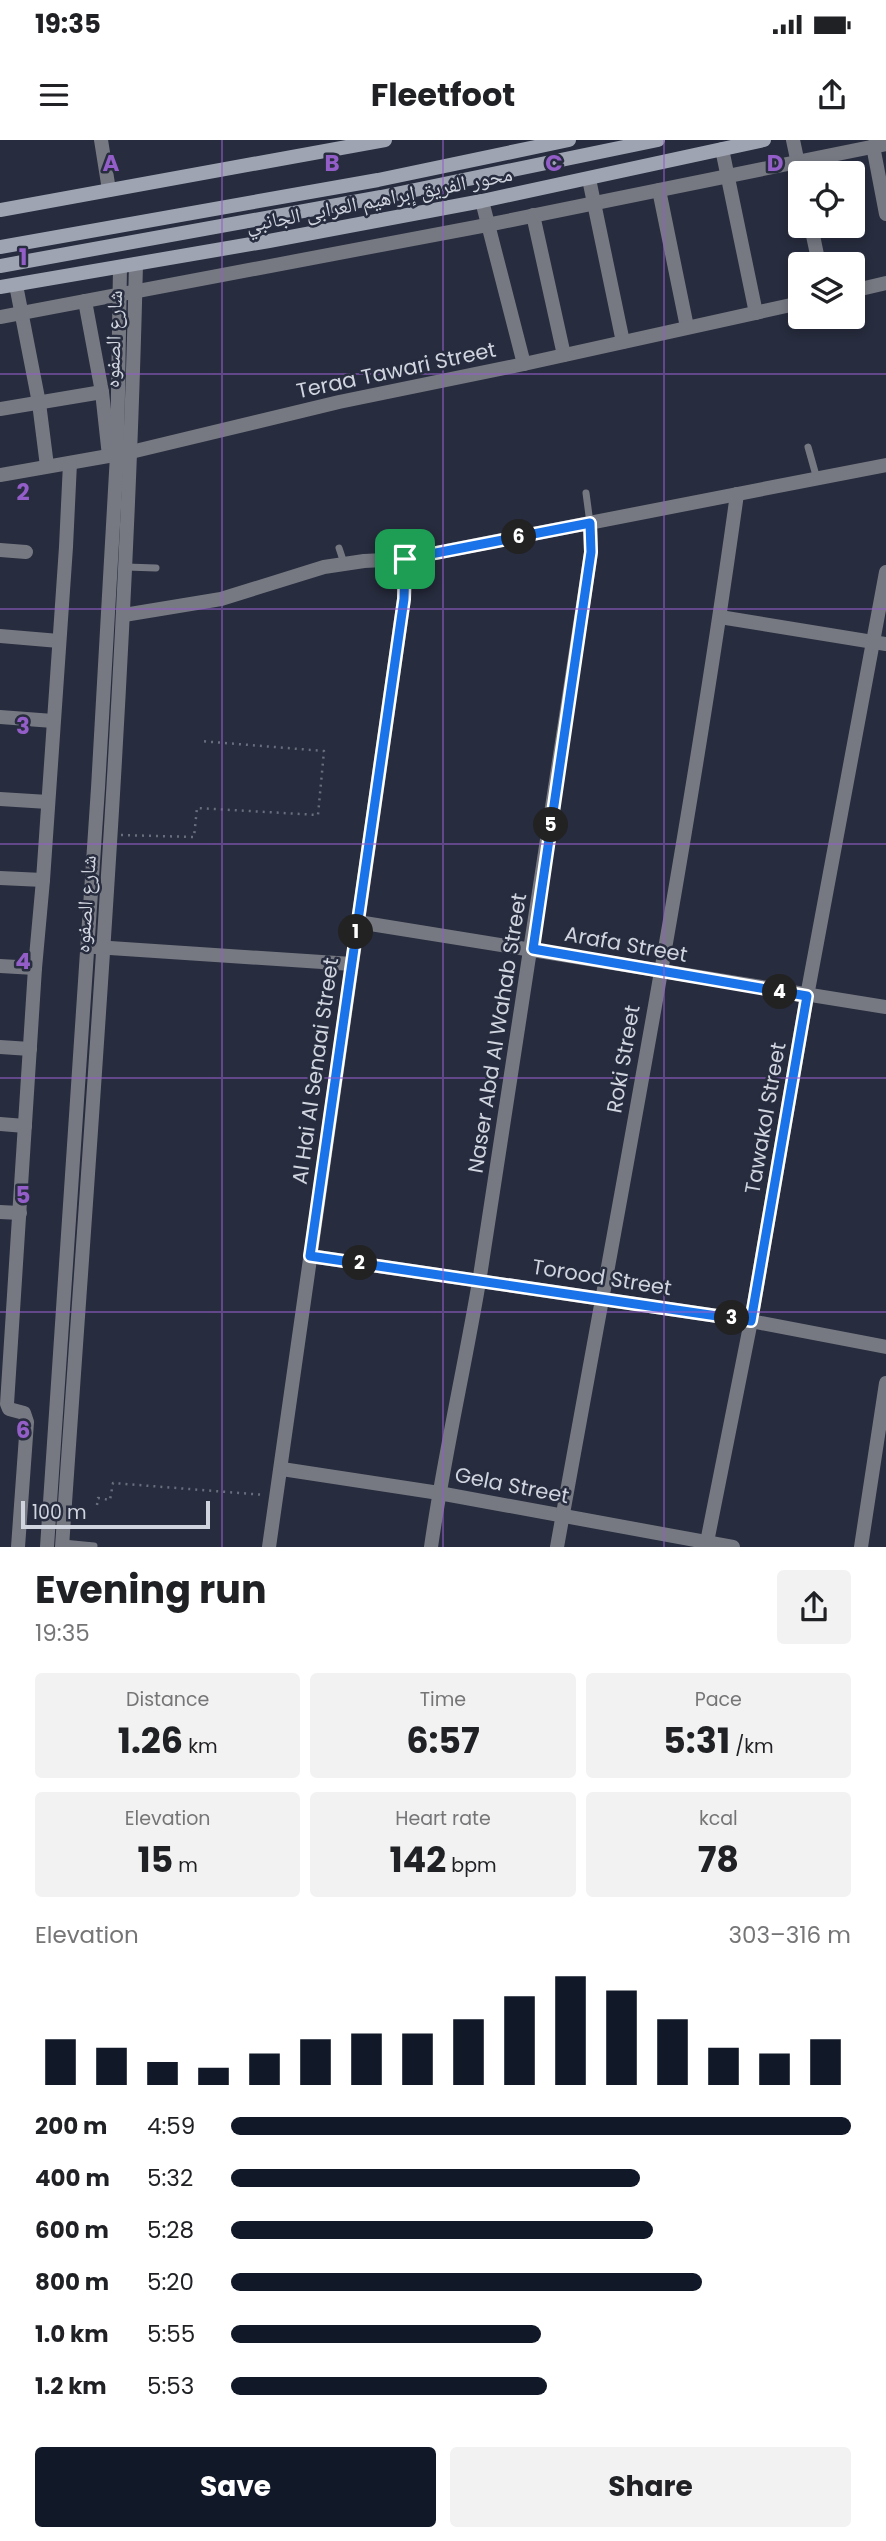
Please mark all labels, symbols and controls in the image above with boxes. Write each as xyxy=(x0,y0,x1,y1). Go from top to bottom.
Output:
text: 19:35 xyxy=(35,6,101,42)
text: Fleetfoot xyxy=(371,72,515,117)
icon: menu xyxy=(35,76,73,114)
icon: share xyxy=(813,76,851,114)
text: A xyxy=(103,147,120,179)
text: B xyxy=(324,147,340,179)
text: C xyxy=(545,147,563,179)
text: D xyxy=(767,147,783,179)
street label: محور الفريق إبراهيم العرابى الجانبي xyxy=(243,159,515,241)
map controls xyxy=(788,161,865,329)
button: locate xyxy=(788,161,865,238)
text: 1 xyxy=(19,241,27,273)
button: layers xyxy=(788,252,865,329)
street label: شارع الصفوه xyxy=(97,290,129,388)
street label: Teraa Tawari Street xyxy=(294,335,498,405)
text: 2 xyxy=(16,476,30,508)
pin: 6 xyxy=(502,520,536,554)
text: 6 xyxy=(512,523,525,550)
pin xyxy=(375,529,435,589)
icon: arrive xyxy=(386,540,424,578)
text: 3 xyxy=(16,710,30,742)
pin: 5 xyxy=(534,808,568,842)
text: 5 xyxy=(544,811,557,838)
street label: شارع الصفوه xyxy=(67,854,103,954)
street label: Naser Abd Al Wahab Street xyxy=(461,891,533,1175)
pin: 1 xyxy=(338,914,374,950)
text: 1 xyxy=(352,918,359,945)
street label: Arafa Street xyxy=(562,919,690,969)
text: 4 xyxy=(15,945,31,977)
street label: Al Hai Al Senaai Street xyxy=(285,956,345,1186)
pin: 4 xyxy=(762,974,798,1010)
text: 4 xyxy=(773,978,786,1005)
street label: Roki Street xyxy=(599,1003,647,1115)
street label: Tawakol Street xyxy=(737,1040,793,1196)
text: 5 xyxy=(16,1179,30,1211)
pin: 2 xyxy=(342,1246,378,1280)
text: 2 xyxy=(354,1249,365,1276)
street label: Torood Street xyxy=(530,1252,674,1302)
pin: 3 xyxy=(714,1300,750,1336)
text: 3 xyxy=(726,1304,737,1331)
text: 6 xyxy=(16,1414,30,1446)
street label: Gela Street xyxy=(452,1460,572,1510)
scale bar xyxy=(21,1498,210,1530)
text: 100 m xyxy=(32,1499,87,1526)
text: Evening run xyxy=(35,1563,267,1616)
button: share xyxy=(777,1570,851,1644)
text: 19:35 xyxy=(35,1617,90,1649)
text: Distance xyxy=(126,1686,209,1713)
text: Time xyxy=(420,1686,466,1713)
text: Pace xyxy=(695,1686,742,1713)
text: 1.26 xyxy=(118,1716,183,1765)
text: 6:57 xyxy=(406,1716,480,1765)
text: 5:31 xyxy=(663,1716,730,1765)
text: km xyxy=(183,1733,218,1760)
text: /km xyxy=(730,1733,774,1760)
text: Elevation xyxy=(125,1805,210,1832)
text: Heart rate xyxy=(395,1805,491,1832)
text: kcal xyxy=(699,1805,738,1832)
text: 15 xyxy=(137,1835,173,1884)
text: 142 xyxy=(389,1835,446,1884)
text: 78 xyxy=(698,1835,739,1884)
text: m xyxy=(173,1852,198,1879)
text: bpm xyxy=(446,1852,497,1879)
text: Elevation xyxy=(35,1919,139,1951)
text: 303–316 m xyxy=(729,1919,851,1951)
text: 200 m xyxy=(35,2110,107,2142)
text: 4:59 xyxy=(147,2110,195,2142)
text: 400 m xyxy=(35,2162,110,2194)
text: 5:32 xyxy=(147,2162,193,2194)
text: 600 m xyxy=(35,2214,109,2246)
text: 5:28 xyxy=(147,2214,194,2246)
text: 800 m xyxy=(35,2266,109,2298)
text: 5:20 xyxy=(147,2266,194,2298)
text: 1.0 km xyxy=(35,2318,109,2350)
text: 5:55 xyxy=(147,2318,195,2350)
text: 1.2 km xyxy=(35,2370,107,2402)
text: 5:53 xyxy=(147,2370,194,2402)
button: Save xyxy=(35,2447,436,2527)
button: Share xyxy=(450,2447,851,2527)

